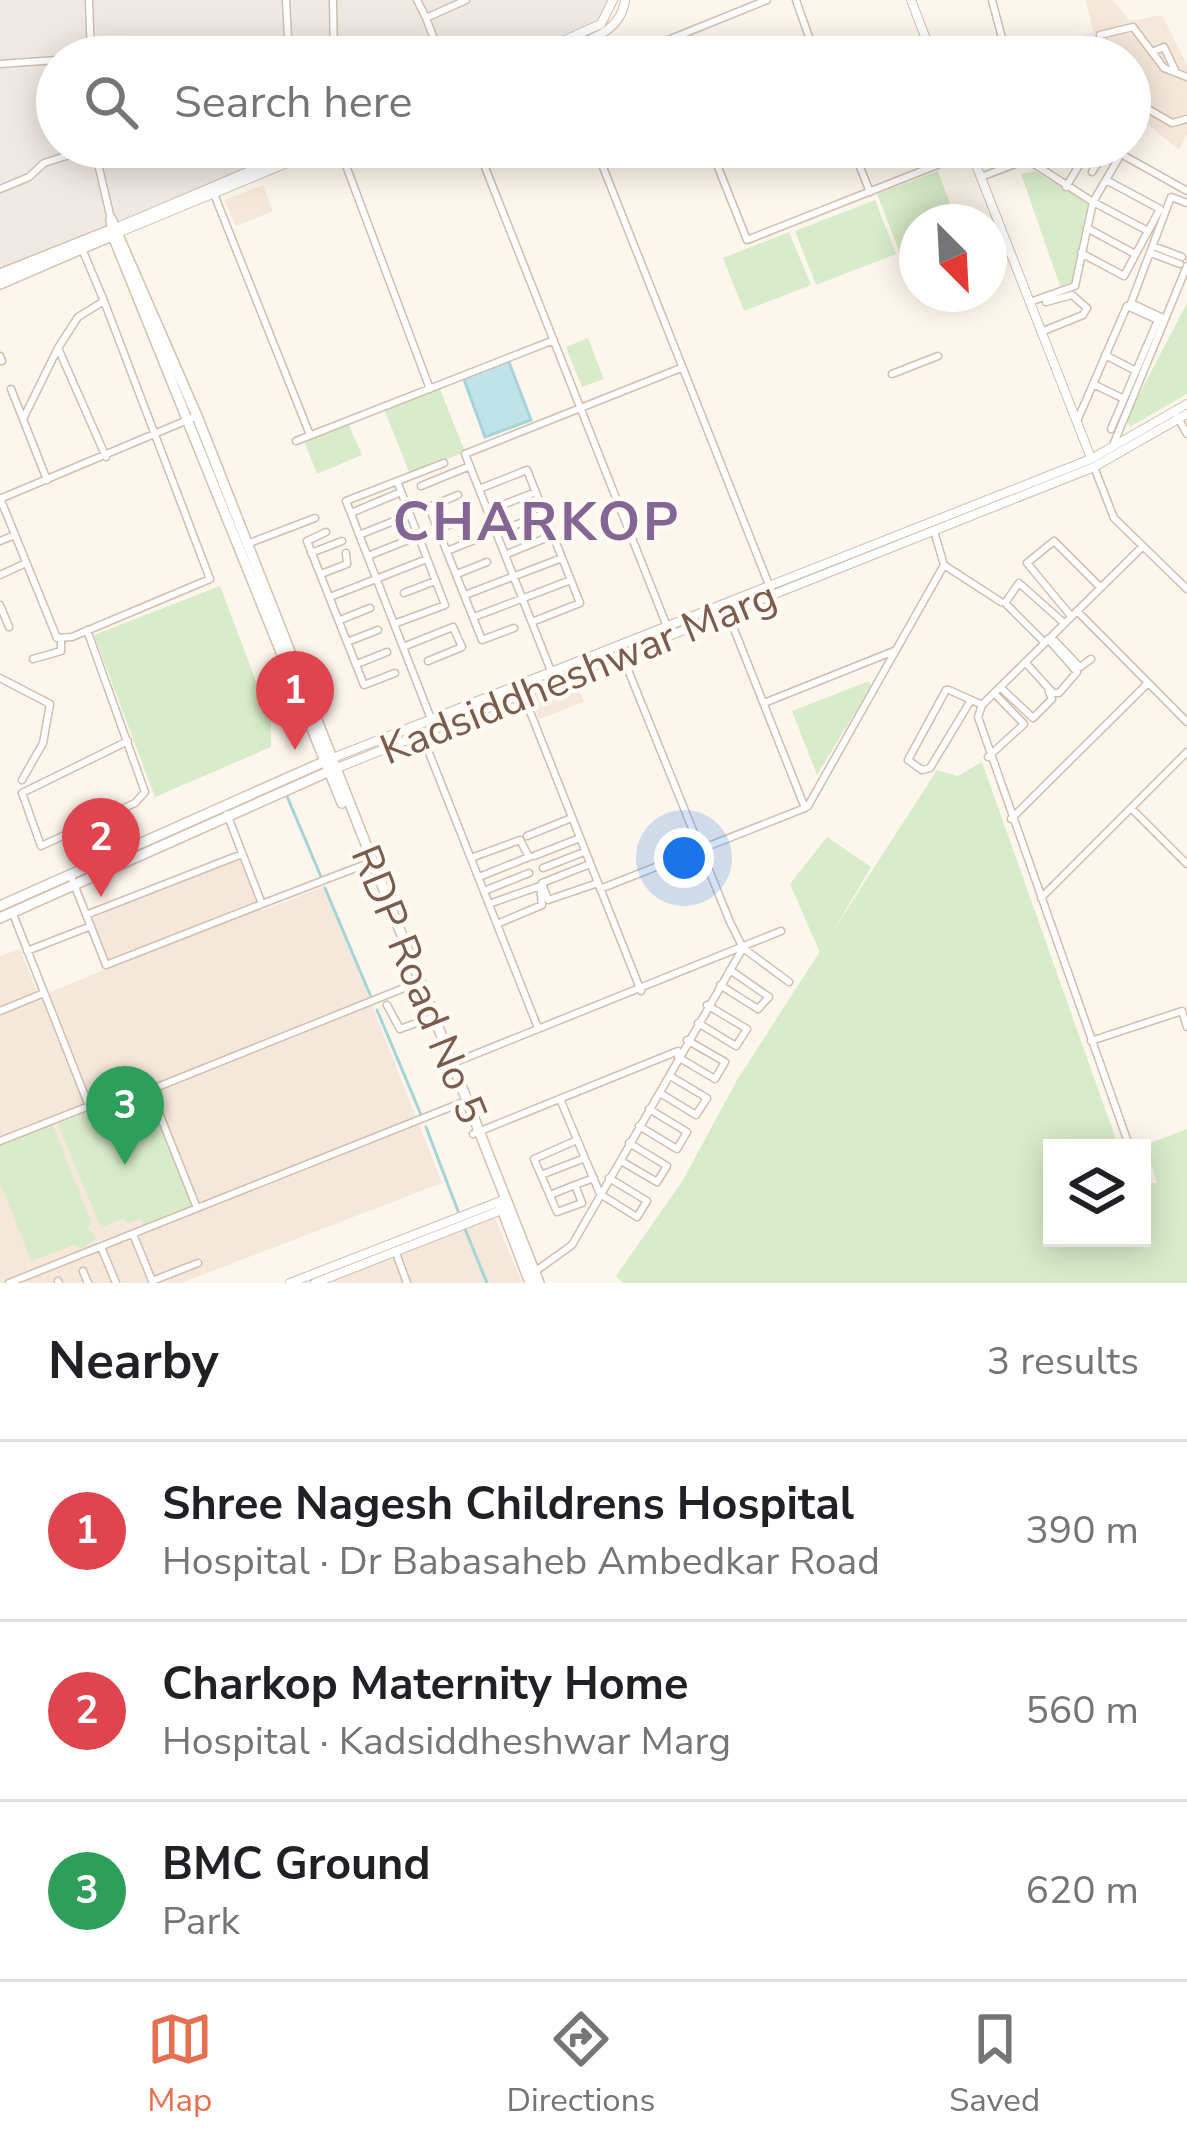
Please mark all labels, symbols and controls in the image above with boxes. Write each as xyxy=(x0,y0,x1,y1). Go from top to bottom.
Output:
search box xyxy=(36,36,1151,168)
icon: search xyxy=(78,69,144,135)
text: Search here xyxy=(174,72,413,133)
north arrow xyxy=(899,204,1007,312)
district label: CHARKOP xyxy=(393,485,681,559)
street label: Kadsiddheshwar Marg xyxy=(372,568,785,779)
pin: 1 xyxy=(256,651,334,750)
pin: 2 xyxy=(62,798,140,897)
your location xyxy=(654,828,714,888)
street label: RDP Road No 5 xyxy=(337,837,500,1132)
pin: 3 xyxy=(86,1066,164,1165)
map controls xyxy=(1043,1139,1151,1247)
button: layers xyxy=(1043,1139,1151,1247)
text: Nearby xyxy=(48,1326,219,1396)
text: 3 results xyxy=(987,1335,1139,1388)
text: Shree Nagesh Childrens Hospital xyxy=(162,1474,854,1535)
text: 1 xyxy=(75,1504,99,1557)
text: 390 m xyxy=(1025,1504,1139,1557)
text: Hospital · Dr Babasaheb Ambedkar Road xyxy=(162,1535,880,1588)
text: Charkop Maternity Home xyxy=(162,1654,688,1715)
text: 2 xyxy=(75,1684,99,1737)
text: 560 m xyxy=(1025,1684,1139,1737)
text: Hospital · Kadsiddheshwar Marg xyxy=(162,1715,731,1768)
text: BMC Ground xyxy=(162,1834,430,1895)
text: 3 xyxy=(75,1864,99,1917)
text: 620 m xyxy=(1025,1864,1139,1917)
text: Park xyxy=(162,1895,240,1948)
tab: Map xyxy=(147,2006,213,2123)
tab: Directions xyxy=(507,2006,655,2123)
tab: Saved xyxy=(949,2006,1040,2123)

